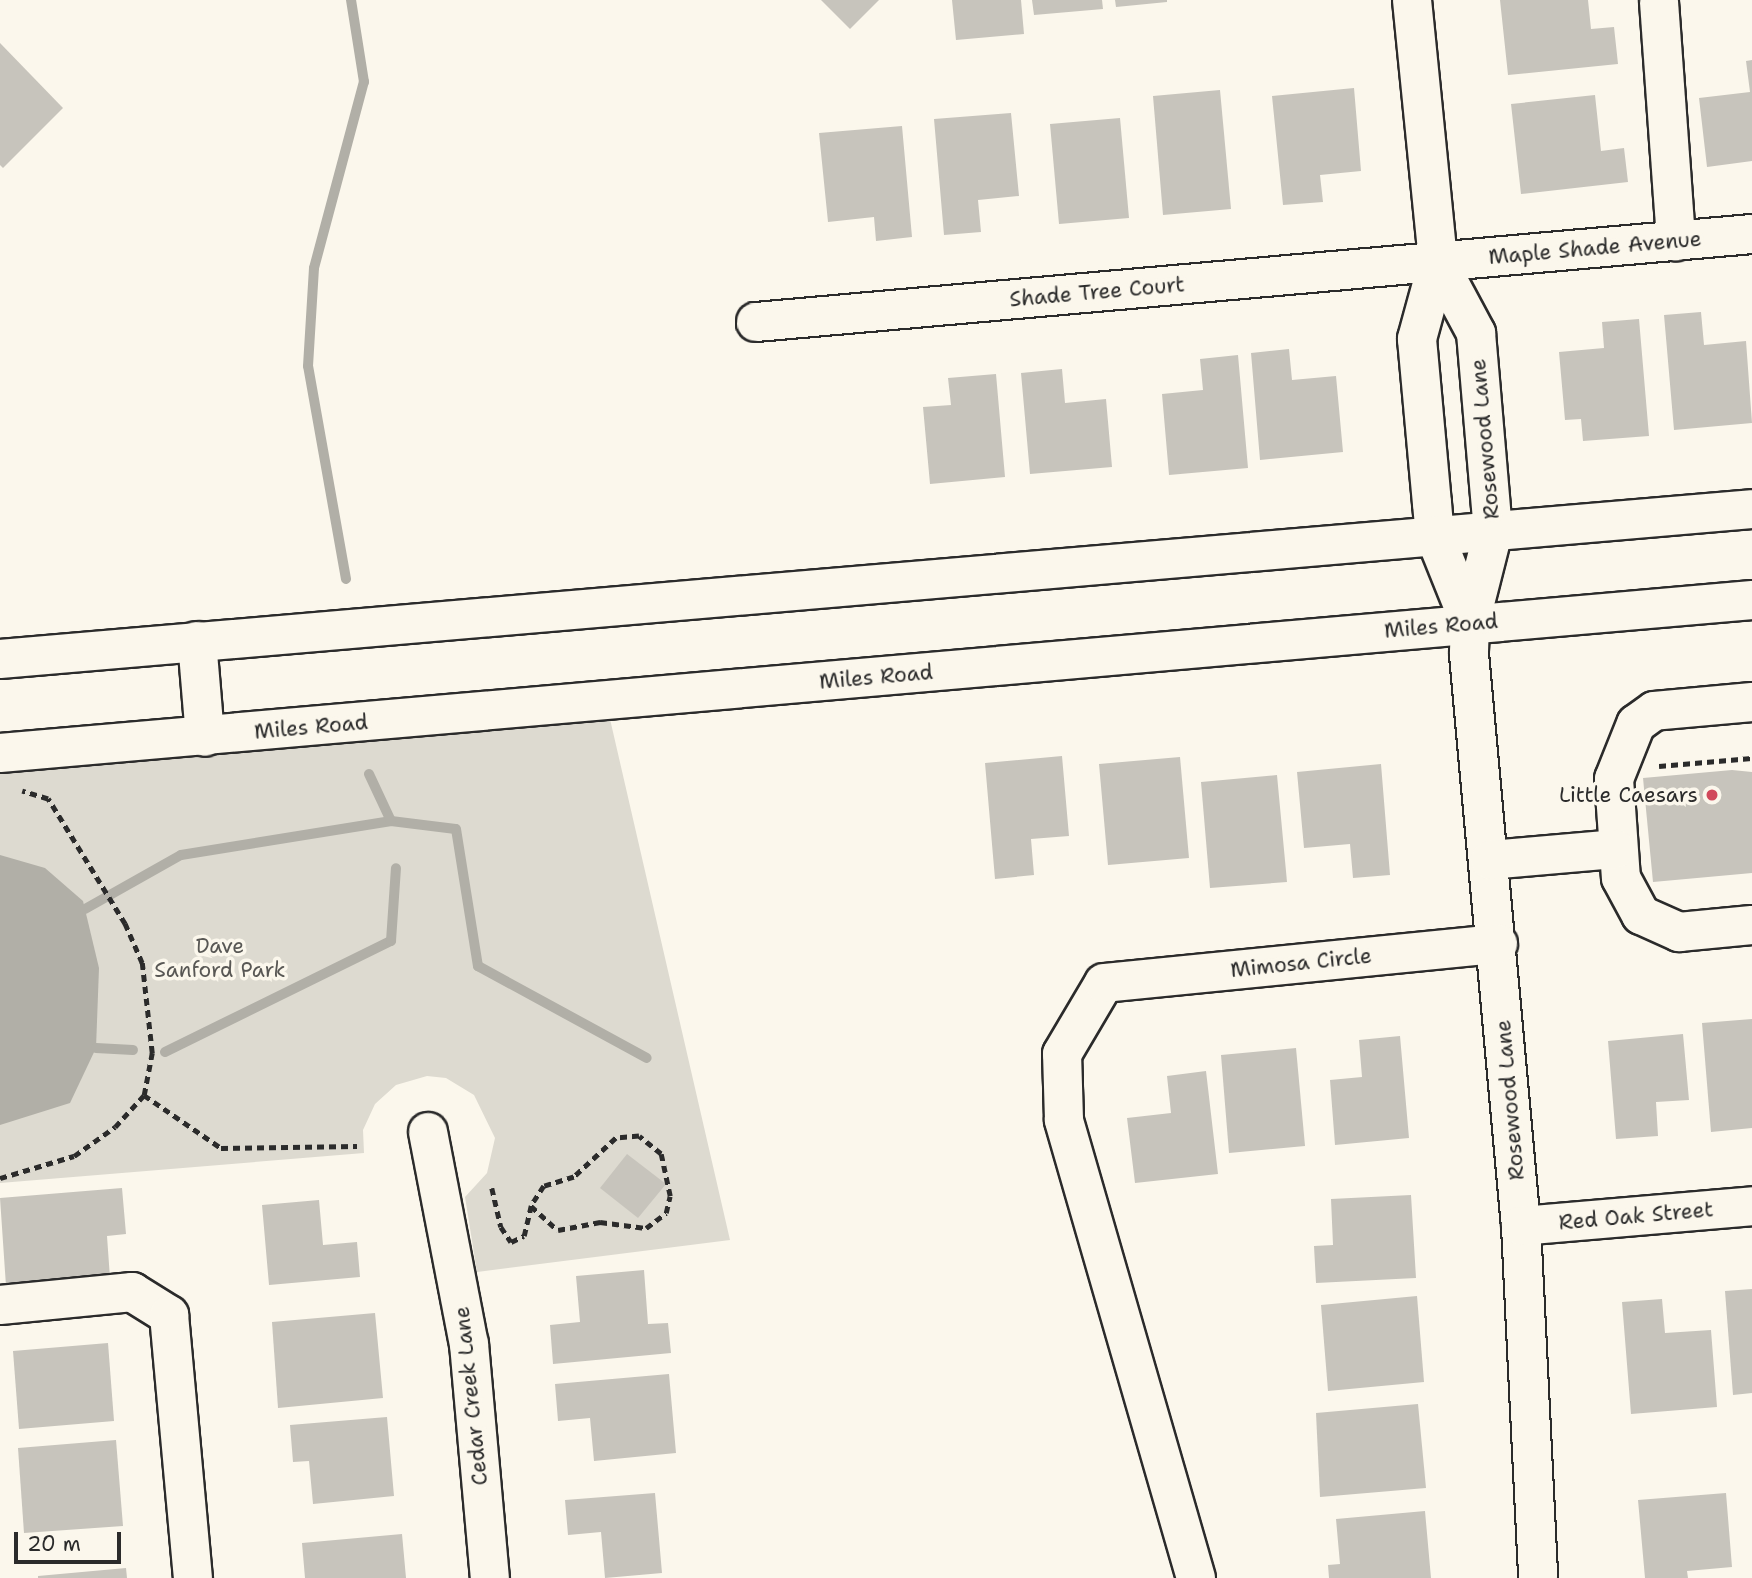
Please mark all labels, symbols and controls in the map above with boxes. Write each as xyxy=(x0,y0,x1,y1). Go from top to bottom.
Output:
street label: Maple Shade Avenue xyxy=(1487,226,1703,270)
street label: Shade Tree Court xyxy=(1008,272,1186,312)
street label: Rosewood Lane xyxy=(1465,358,1505,520)
street label: Miles Road xyxy=(1383,608,1499,644)
street label: Miles Road xyxy=(818,659,934,695)
street label: Miles Road xyxy=(253,709,369,745)
place label: Little Caesars xyxy=(1559,782,1698,808)
marker: Little Caesars xyxy=(1704,787,1720,803)
park label: Dave Sanford Park xyxy=(154,933,286,983)
street label: Mimosa Circle xyxy=(1229,943,1373,983)
street label: Rosewood Lane xyxy=(1490,1019,1530,1181)
street label: Red Oak Street xyxy=(1558,1197,1714,1235)
street label: Cedar Creek Lane xyxy=(449,1305,493,1487)
scale bar xyxy=(18,1518,124,1562)
text: 20 m xyxy=(27,1530,81,1558)

